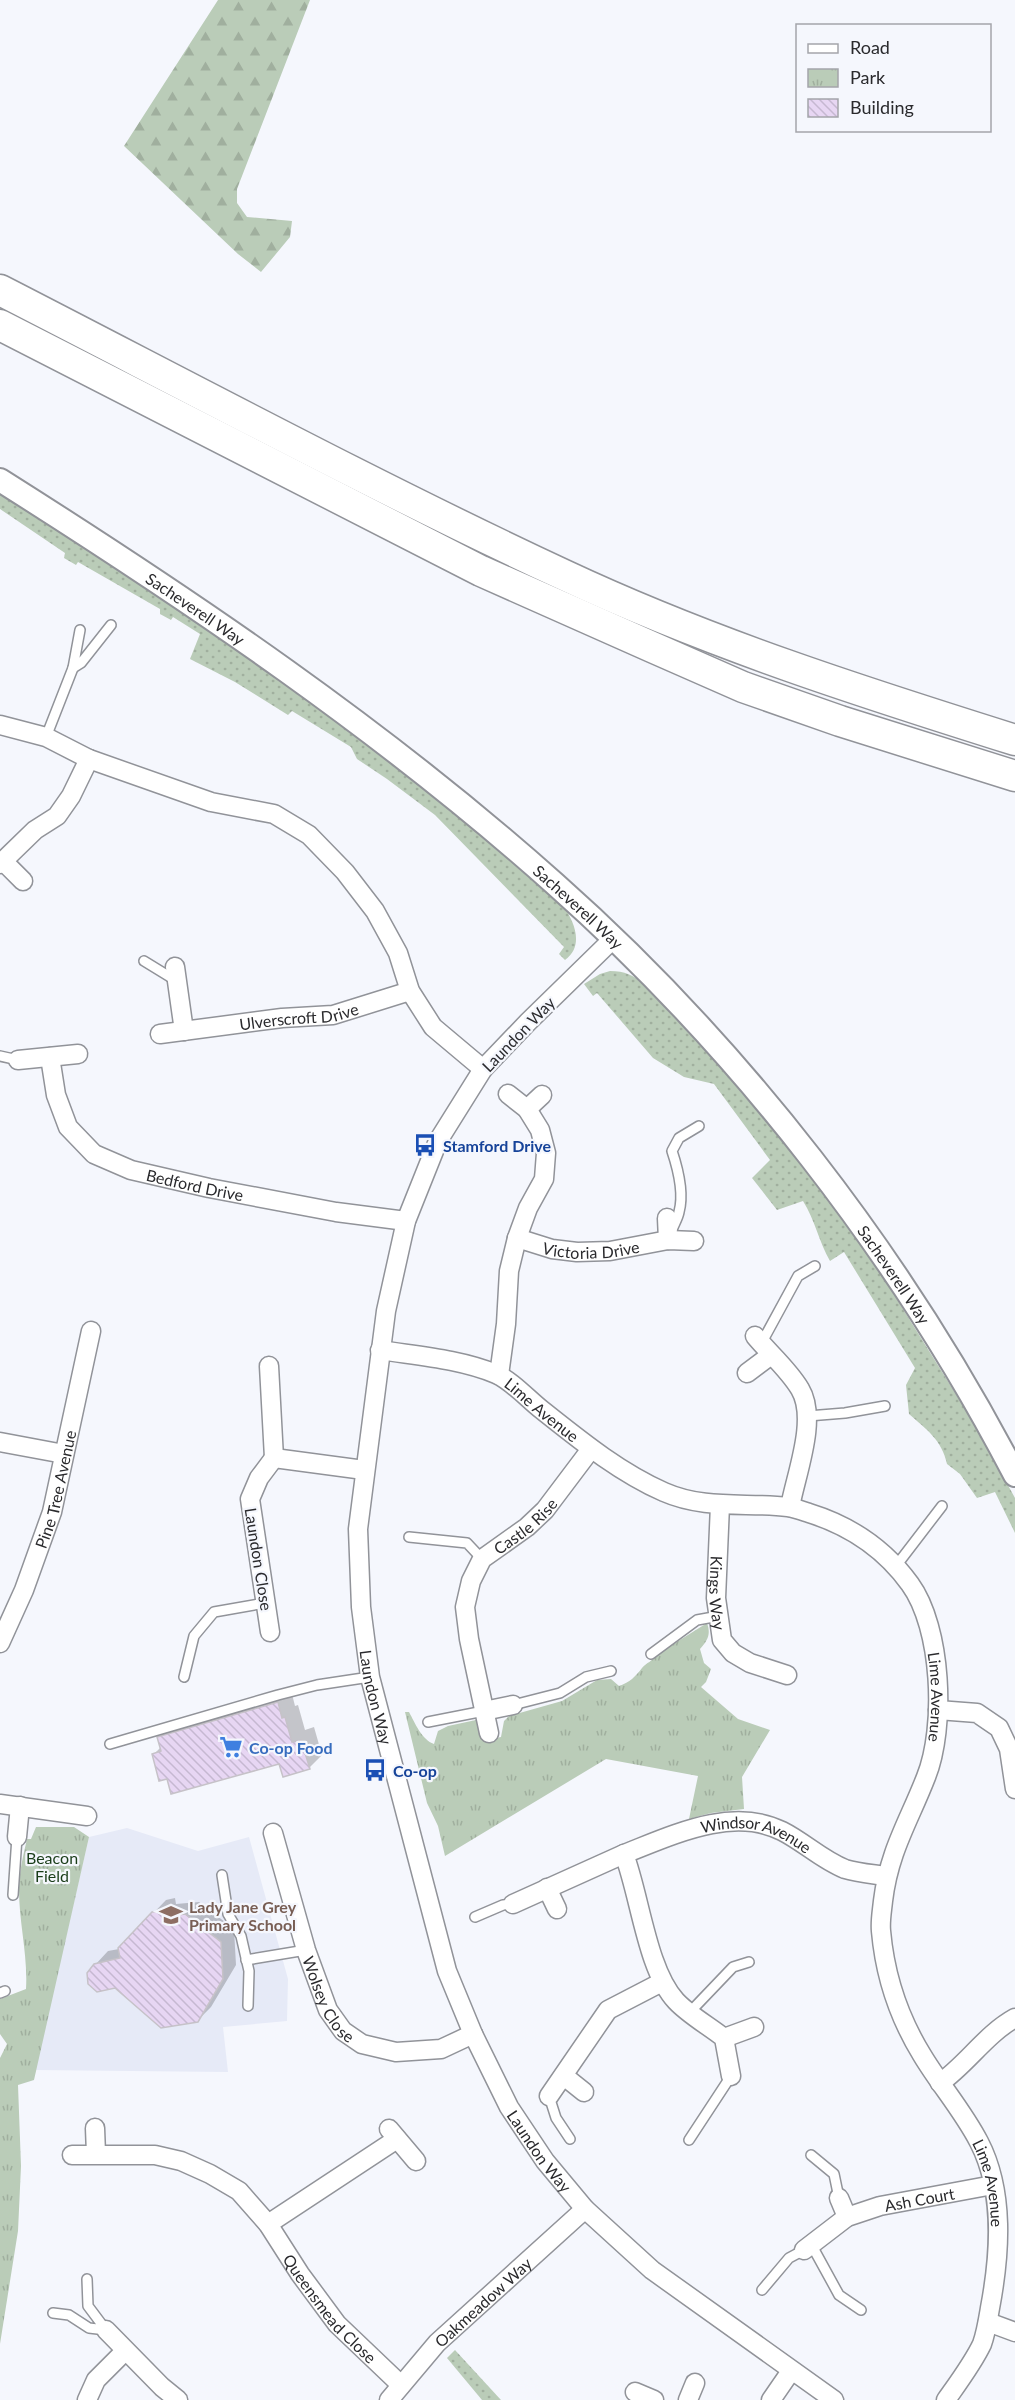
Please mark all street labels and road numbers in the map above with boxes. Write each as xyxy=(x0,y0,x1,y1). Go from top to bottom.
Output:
street label: Sacheverell Way xyxy=(143,568,249,649)
street label: Sacheverell Way xyxy=(530,860,628,953)
street label: Laundon Way xyxy=(478,992,559,1075)
street label: Ulverscroft Drive xyxy=(238,998,360,1033)
street label: Bedford Drive xyxy=(145,1164,245,1204)
street label: Sacheverell Way xyxy=(855,1221,935,1328)
street label: Victoria Drive xyxy=(540,1236,641,1262)
street label: Lime Avenue xyxy=(502,1373,583,1445)
street label: Pine Tree Avenue xyxy=(30,1428,79,1551)
street label: Castle Rise xyxy=(489,1494,560,1558)
street label: Laundon Close xyxy=(241,1506,277,1612)
street label: Kings Way xyxy=(706,1555,730,1632)
street label: Laundon Way xyxy=(357,1649,397,1747)
street label: Lime Avenue xyxy=(925,1651,948,1743)
street label: Windsor Avenue xyxy=(699,1812,815,1856)
street label: Wolsey Close xyxy=(300,1953,358,2046)
street label: Laundon Way xyxy=(504,2106,576,2196)
street label: Lime Avenue xyxy=(969,2136,1008,2227)
street label: Ash Court xyxy=(883,2183,956,2215)
street label: Queensmead Close xyxy=(280,2250,381,2366)
street label: Oakmeadow Way xyxy=(430,2253,535,2350)

